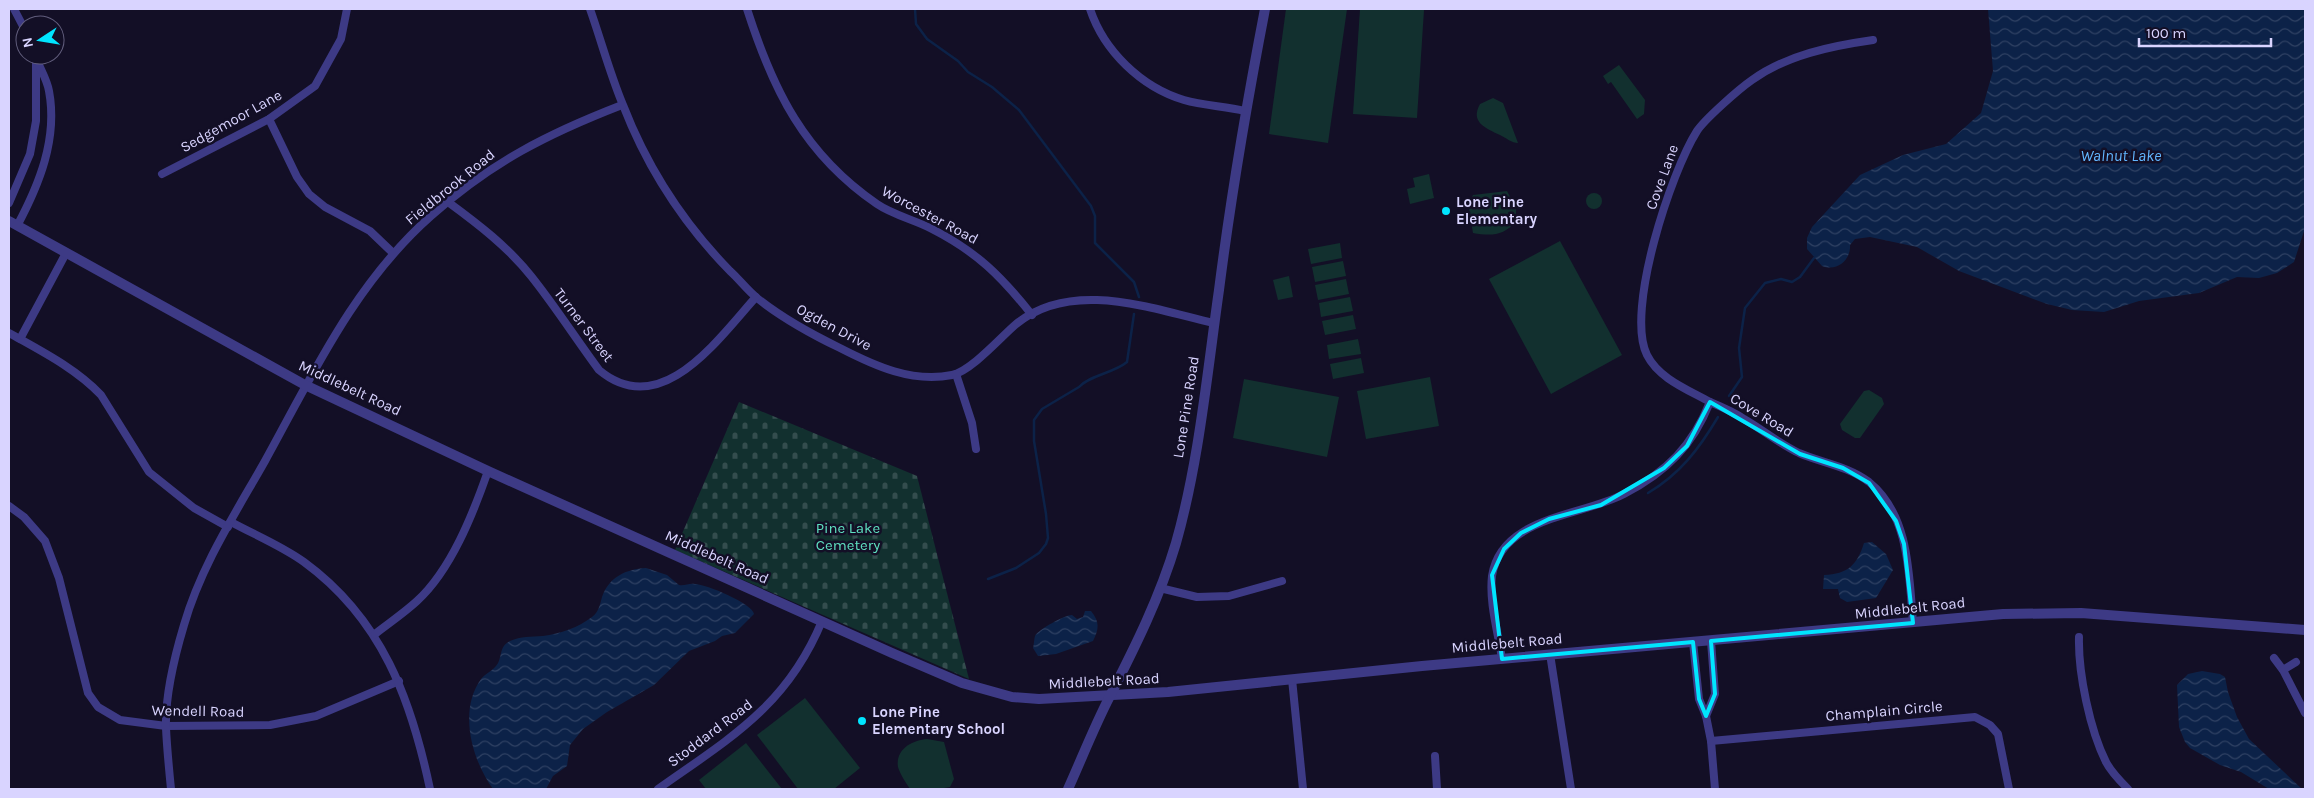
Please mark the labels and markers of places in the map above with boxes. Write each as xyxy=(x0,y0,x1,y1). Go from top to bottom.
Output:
place label: Lone Pine Elementary xyxy=(1456,193,1537,228)
marker: Lone Pine Elementary xyxy=(1440,205,1452,217)
place label: Lone Pine Elementary School xyxy=(872,703,1005,738)
marker: Lone Pine Elementary School xyxy=(856,715,868,727)

